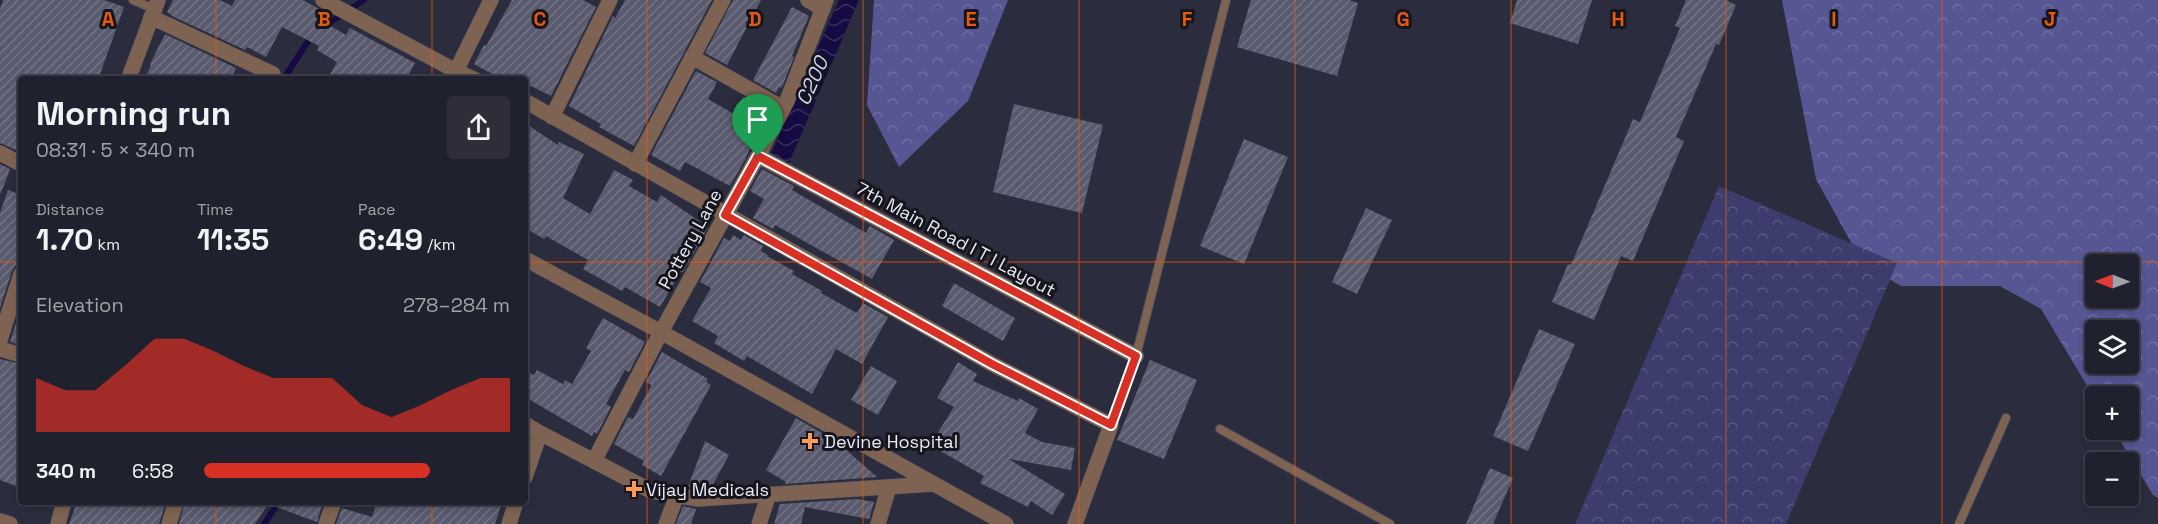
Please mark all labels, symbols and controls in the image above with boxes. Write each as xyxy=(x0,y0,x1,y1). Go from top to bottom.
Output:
text: A xyxy=(102,6,115,32)
text: B xyxy=(317,6,331,32)
text: C xyxy=(534,6,547,32)
text: D xyxy=(748,6,762,32)
text: E xyxy=(965,6,977,32)
text: F xyxy=(1182,6,1193,32)
text: G xyxy=(1396,6,1410,32)
text: H xyxy=(1611,6,1625,32)
text: I xyxy=(1831,6,1837,32)
text: J xyxy=(2044,6,2056,32)
water label: C200 xyxy=(790,51,835,109)
text: Morning run xyxy=(36,93,231,135)
pin xyxy=(732,94,783,156)
button: share xyxy=(447,96,510,159)
icon: arrive xyxy=(741,103,774,136)
text: 08:31 · 5 × 340 m xyxy=(36,137,195,163)
street label: 7th Main Road I T I Layout xyxy=(852,177,1060,301)
street label: Pottery Lane xyxy=(653,185,727,293)
text: Distance xyxy=(36,199,104,220)
text: Time xyxy=(197,199,233,220)
text: Pace xyxy=(358,199,395,220)
text: 1.70 xyxy=(36,220,93,259)
text: 11:35 xyxy=(197,220,269,259)
text: 6:49 xyxy=(358,220,423,259)
text: km xyxy=(93,234,120,255)
text: /km xyxy=(423,234,456,255)
north arrow xyxy=(2085,254,2139,308)
map controls xyxy=(2085,254,2139,506)
text: Elevation xyxy=(36,292,124,318)
text: 278–284 m xyxy=(403,292,510,318)
button: layers xyxy=(2085,320,2139,374)
button: + xyxy=(2085,386,2139,440)
place label: Devine Hospital xyxy=(824,430,958,453)
marker: Devine Hospital xyxy=(801,432,819,450)
button: − xyxy=(2085,452,2139,506)
text: 340 m xyxy=(36,458,96,484)
text: 6:58 xyxy=(132,458,174,484)
place label: Vijay Medicals xyxy=(646,478,769,501)
marker: Vijay Medicals xyxy=(627,482,641,496)

